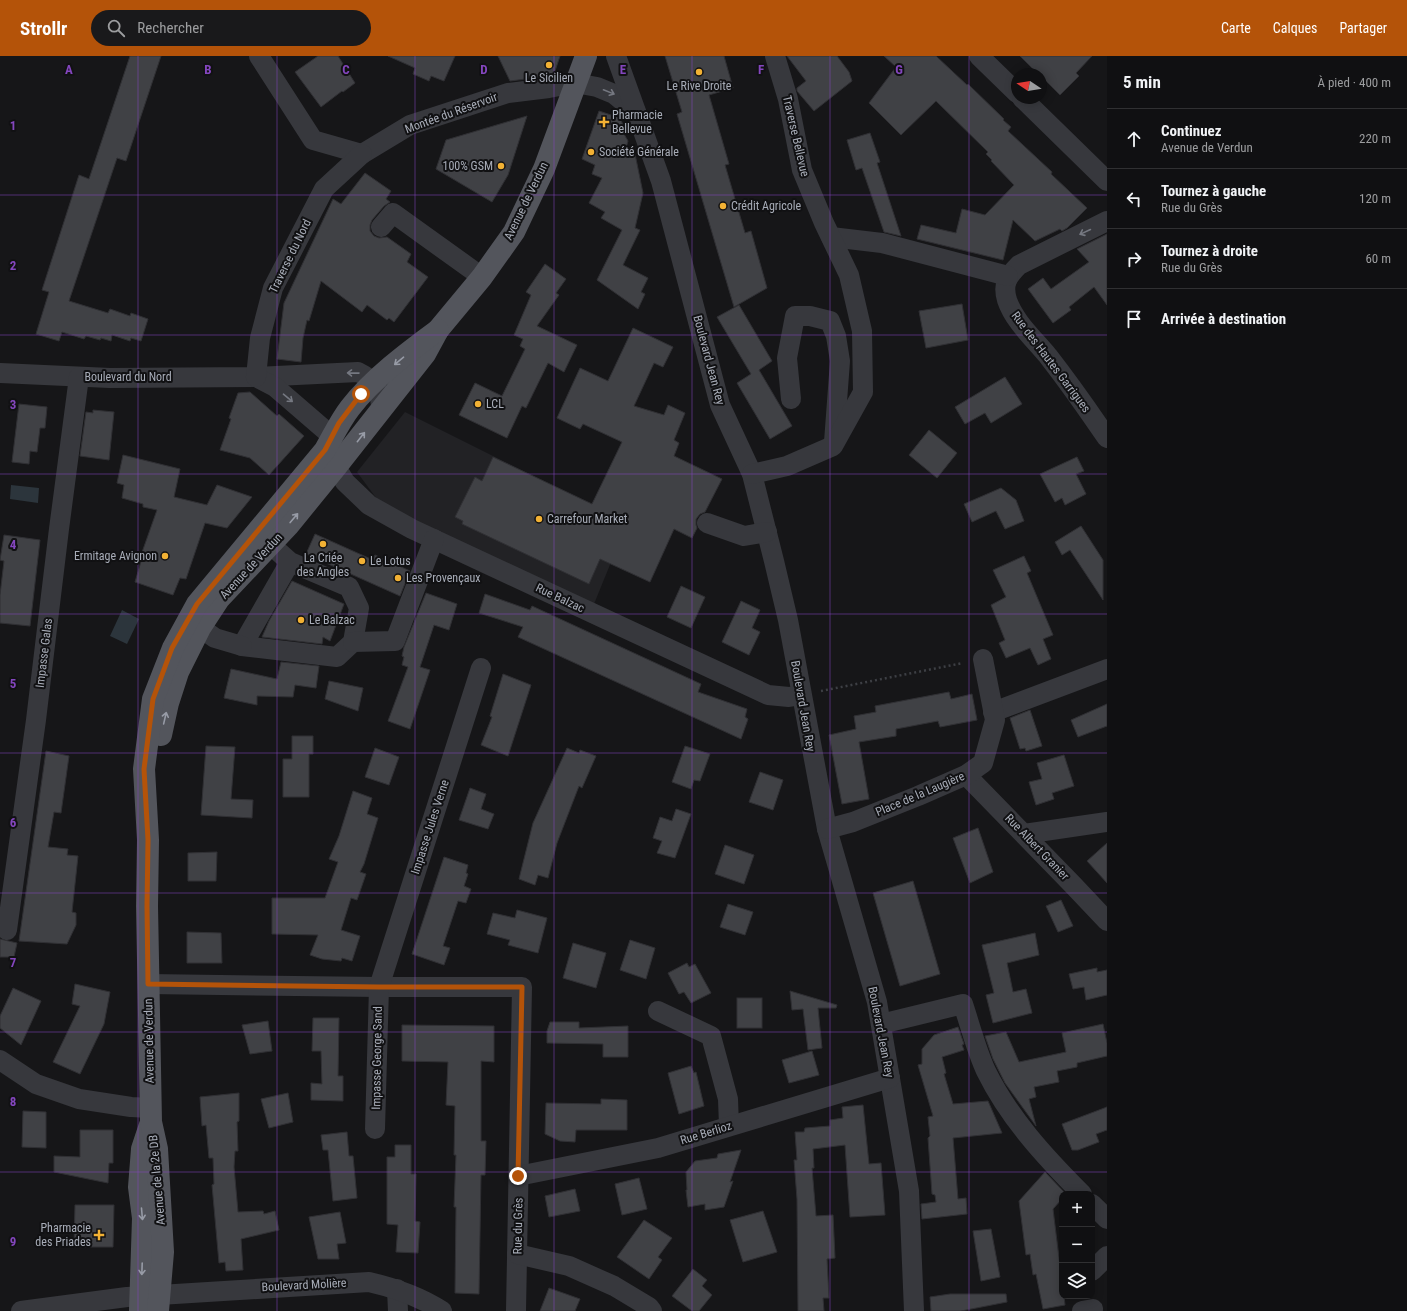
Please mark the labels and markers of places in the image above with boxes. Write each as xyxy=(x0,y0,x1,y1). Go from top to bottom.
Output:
marker: Le Sicilien xyxy=(544,60,554,70)
marker: Le Rive Droite xyxy=(694,67,704,77)
place label: Le Sicilien xyxy=(525,71,573,85)
place label: Le Rive Droite xyxy=(667,79,732,93)
place label: Pharmacie Bellevue xyxy=(612,108,663,136)
marker: Pharmacie Bellevue xyxy=(599,117,609,127)
place label: Société Générale xyxy=(599,145,679,159)
marker: Société Générale xyxy=(586,147,596,157)
place label: 100% GSM xyxy=(443,159,493,173)
marker: 100% GSM xyxy=(496,161,506,171)
place label: Crédit Agricole xyxy=(731,199,802,213)
marker: Crédit Agricole xyxy=(718,201,728,211)
place label: LCL xyxy=(486,397,504,411)
marker: LCL xyxy=(473,399,483,409)
place label: Carrefour Market xyxy=(547,512,628,526)
marker: Carrefour Market xyxy=(534,514,544,524)
marker: La Criée des Angles xyxy=(318,539,328,549)
place label: Ermitage Avignon xyxy=(74,549,157,563)
marker: Ermitage Avignon xyxy=(160,551,170,561)
place label: La Criée des Angles xyxy=(297,551,349,579)
place label: Le Lotus xyxy=(370,554,411,568)
marker: Le Lotus xyxy=(357,556,367,566)
place label: Les Provençaux xyxy=(406,571,481,585)
marker: Les Provençaux xyxy=(393,573,403,583)
place label: Le Balzac xyxy=(309,613,355,627)
marker: Le Balzac xyxy=(296,615,306,625)
place label: Pharmacie des Priades xyxy=(35,1221,91,1249)
marker: Pharmacie des Priades xyxy=(94,1230,104,1240)

